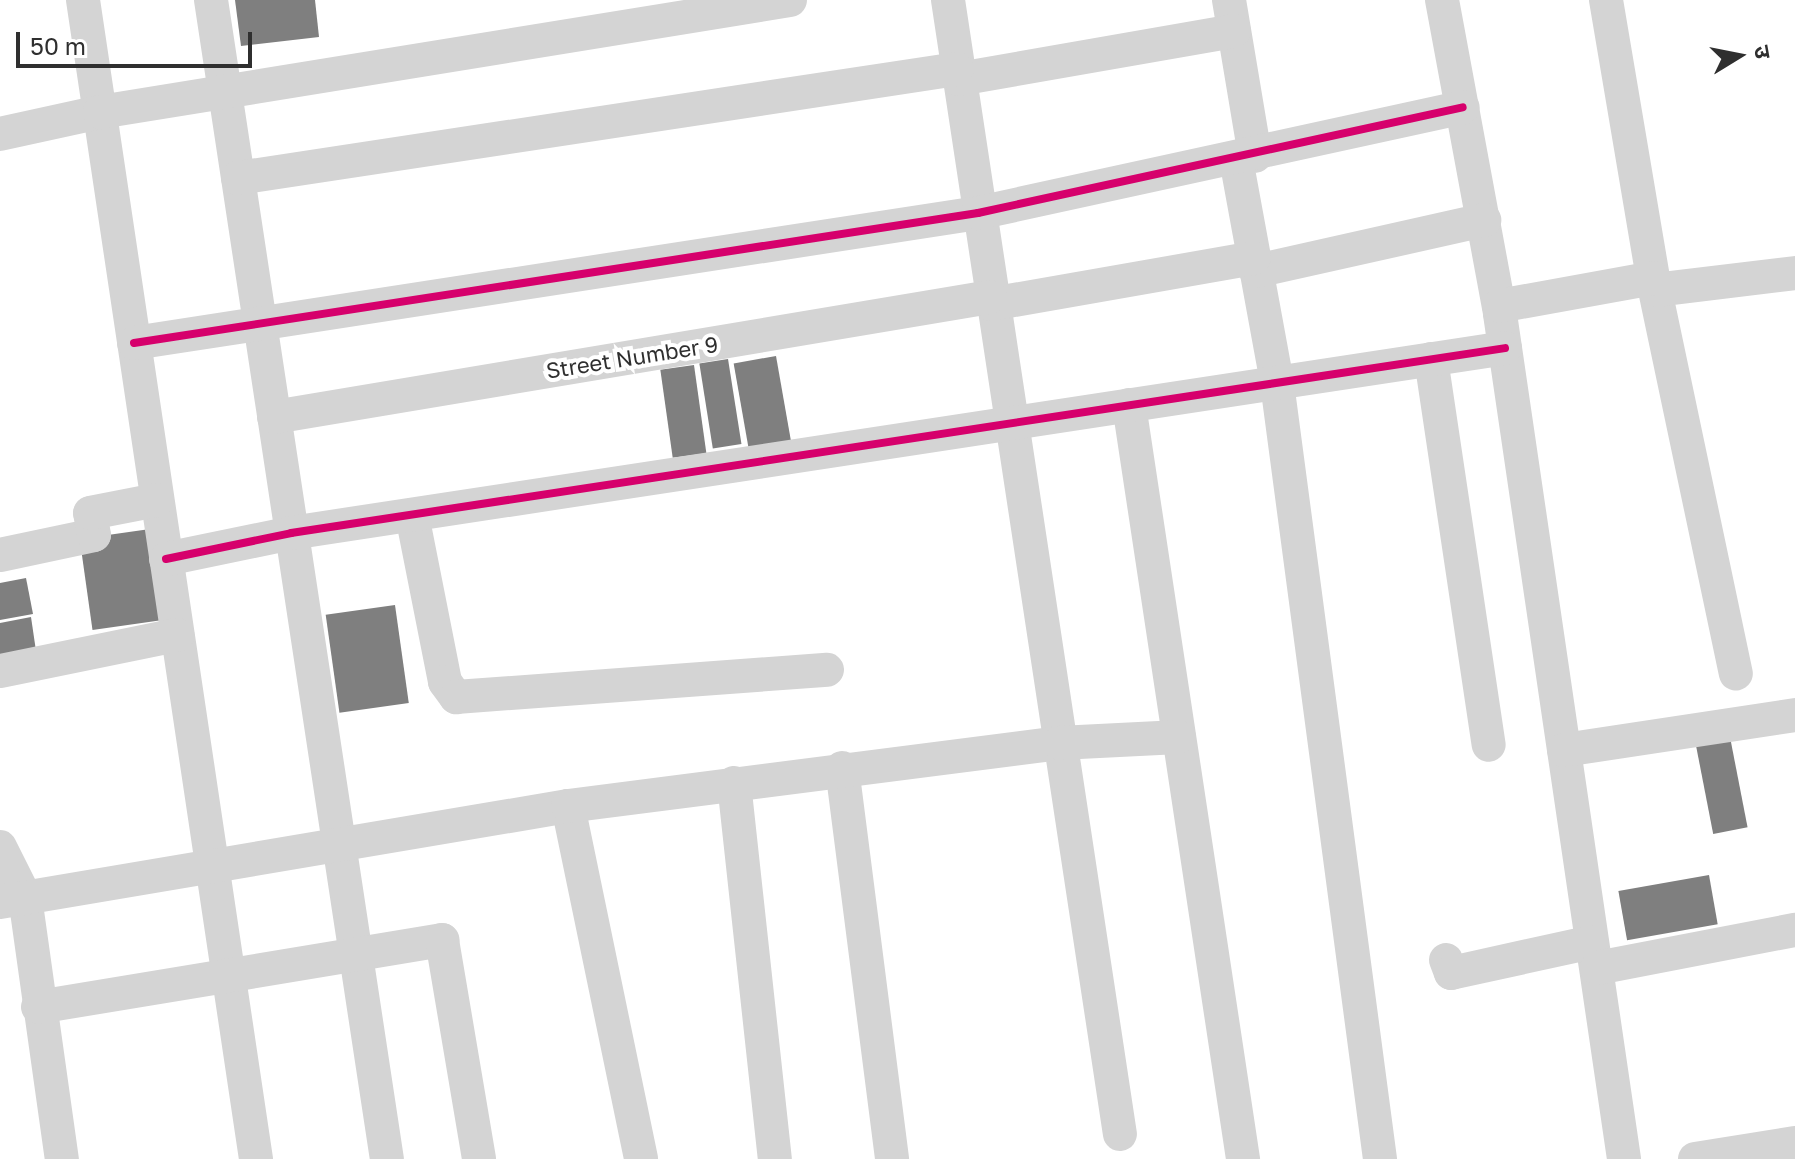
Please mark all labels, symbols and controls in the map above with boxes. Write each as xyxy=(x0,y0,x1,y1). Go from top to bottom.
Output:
scale bar xyxy=(20,16,256,66)
north arrow xyxy=(1699,16,1779,96)
text: 50 m xyxy=(30,31,86,60)
text: उ xyxy=(1749,43,1778,60)
street label: Street Number 9 xyxy=(544,330,720,384)

